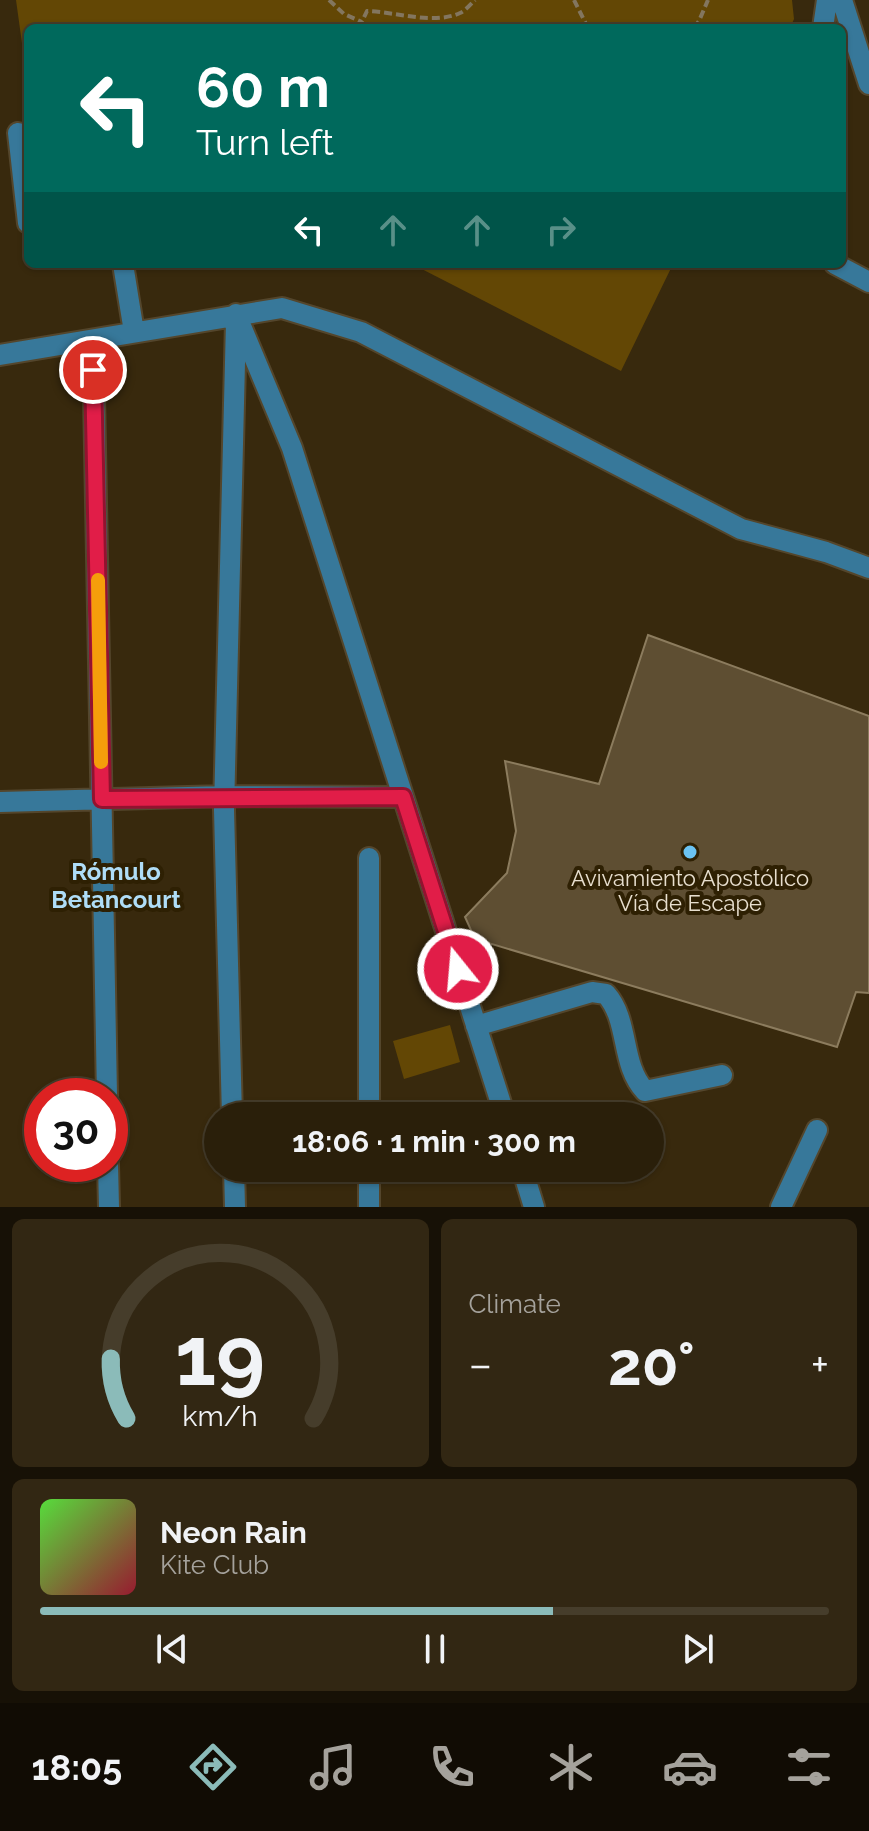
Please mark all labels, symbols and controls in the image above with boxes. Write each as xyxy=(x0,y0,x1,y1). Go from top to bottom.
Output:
text: 60 m xyxy=(196,54,330,120)
icon: left xyxy=(64,56,168,160)
text: Turn left xyxy=(196,121,334,163)
icon: left xyxy=(287,208,331,252)
icon: ahead xyxy=(371,208,415,252)
icon: ahead xyxy=(455,208,499,252)
icon: right xyxy=(539,208,583,252)
pin xyxy=(59,336,127,404)
icon: arrive xyxy=(71,348,115,392)
marker: Avivamiento Apostólico Vía de Escape xyxy=(681,843,699,861)
district label: Rómulo Betancourt xyxy=(51,857,181,914)
place label: Avivamiento Apostólico Vía de Escape xyxy=(571,865,809,916)
position arrow xyxy=(416,927,500,1011)
speed limit sign: 30 xyxy=(24,1078,128,1182)
text: 18:06 · 1 min · 300 m xyxy=(292,1124,576,1159)
text: Climate xyxy=(469,1289,561,1319)
text: 19 xyxy=(175,1307,265,1404)
text: 20° xyxy=(608,1329,695,1399)
text: − xyxy=(469,1339,492,1390)
text: + xyxy=(811,1339,829,1390)
text: km/h xyxy=(183,1399,258,1433)
text: Neon Rain xyxy=(160,1515,307,1550)
text: Kite Club xyxy=(160,1550,269,1580)
icon: previous xyxy=(150,1627,194,1671)
icon: pause xyxy=(413,1627,457,1671)
icon: next xyxy=(676,1627,720,1671)
icon: directions xyxy=(185,1739,241,1795)
icon: music xyxy=(305,1739,361,1795)
icon: phone xyxy=(424,1739,480,1795)
icon: climate xyxy=(543,1739,599,1795)
icon: car xyxy=(662,1739,718,1795)
icon: filters xyxy=(781,1739,837,1795)
text: 18:05 xyxy=(32,1746,122,1788)

